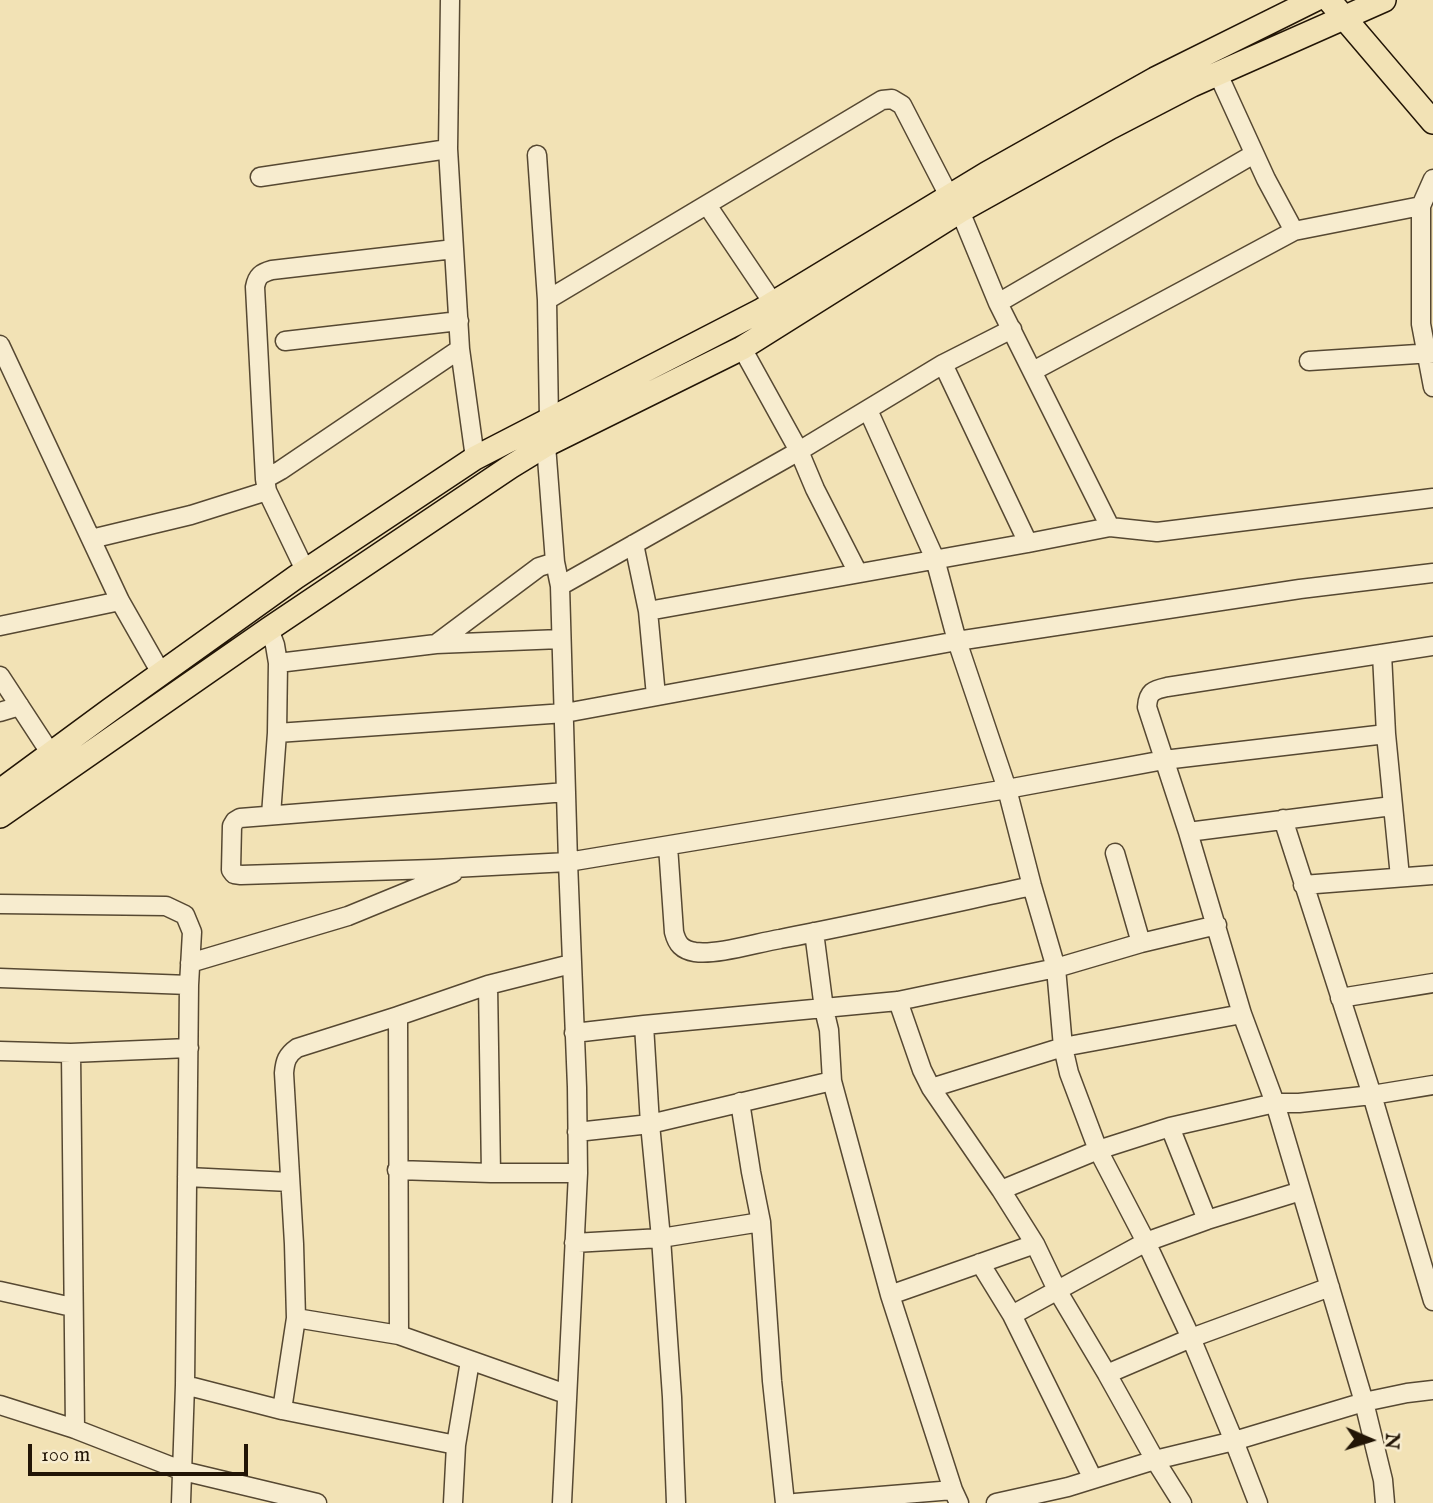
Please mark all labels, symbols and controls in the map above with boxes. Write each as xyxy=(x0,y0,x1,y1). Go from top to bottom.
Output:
north arrow xyxy=(1335,1405,1405,1475)
scale bar xyxy=(32,1430,252,1474)
text: N xyxy=(1379,1432,1403,1450)
text: 100 m xyxy=(41,1442,90,1469)

